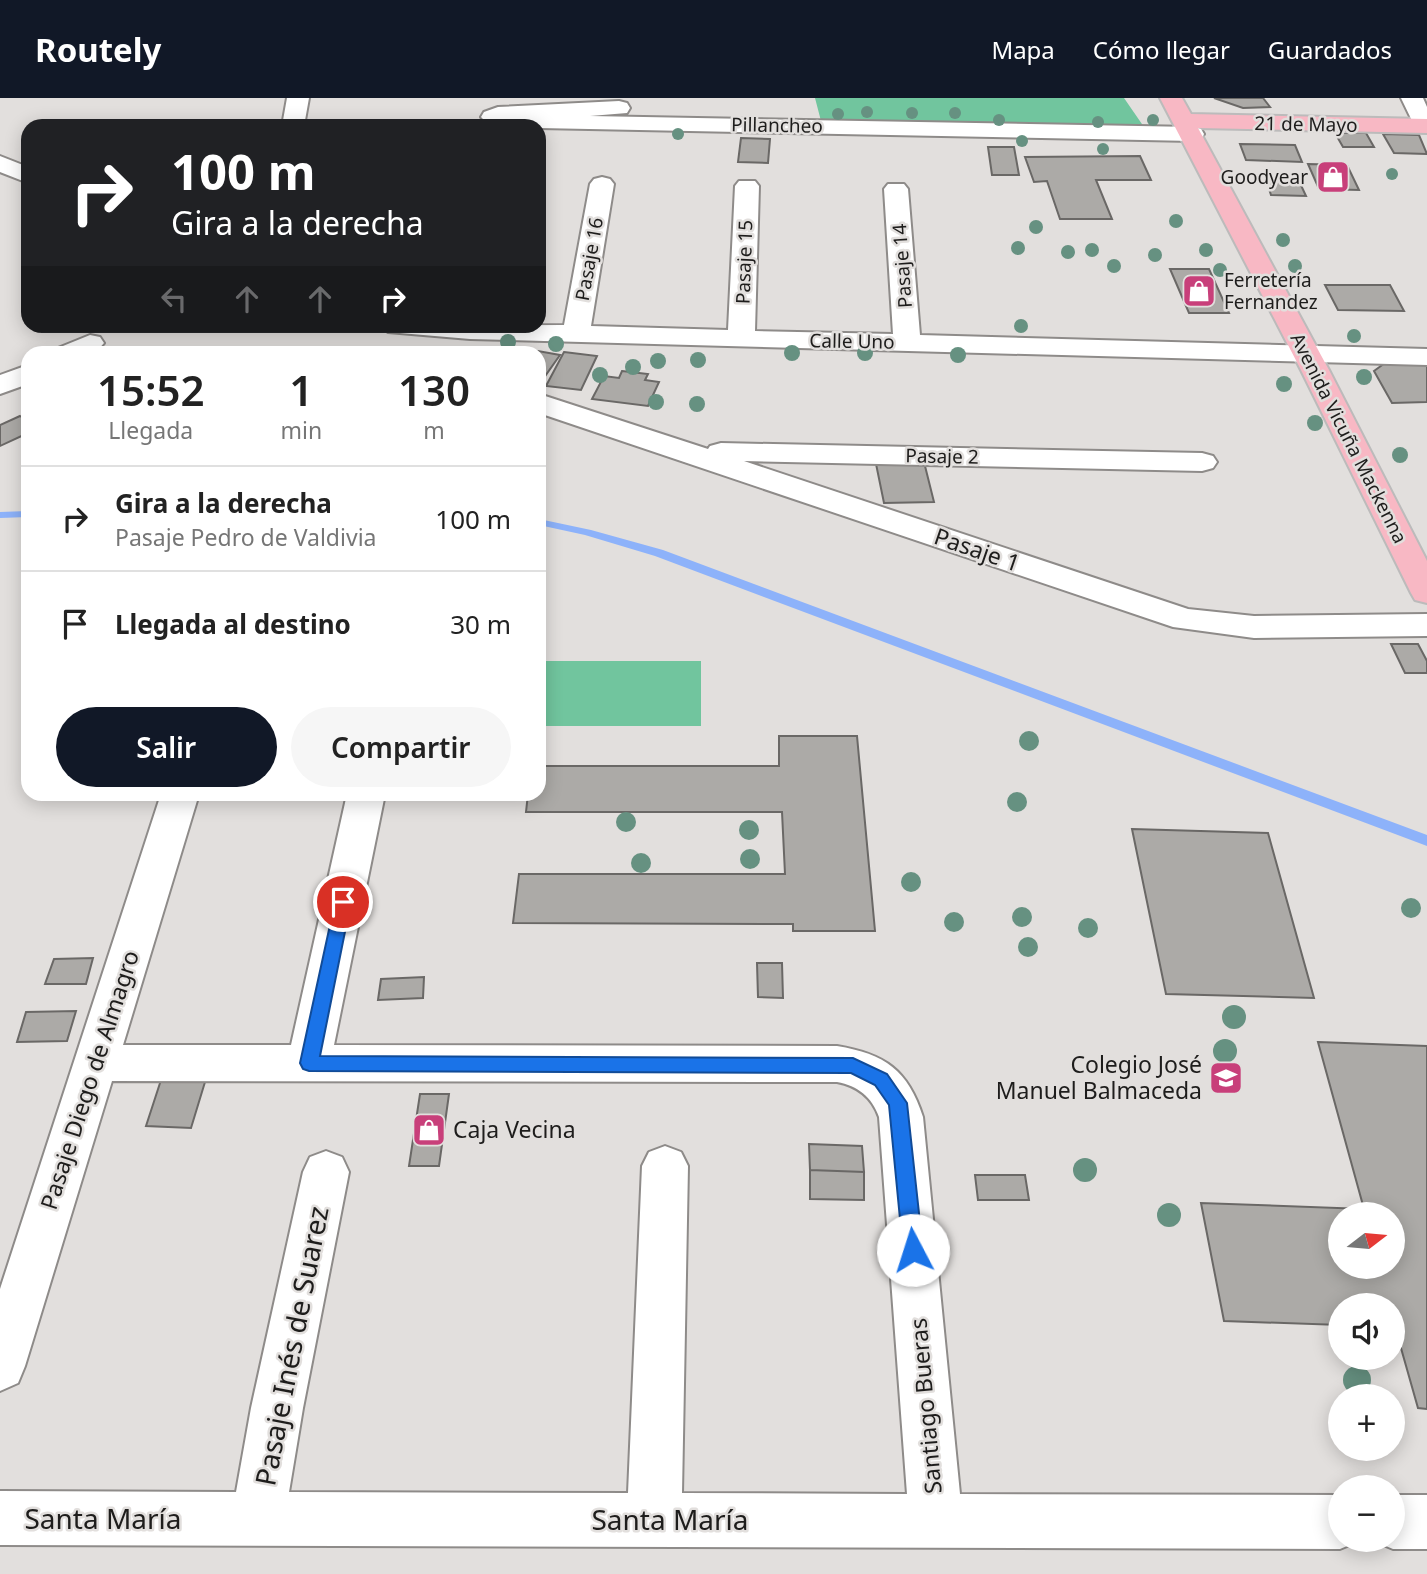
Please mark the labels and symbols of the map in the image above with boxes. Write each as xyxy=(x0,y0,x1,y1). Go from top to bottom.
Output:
street label: 21 de Mayo xyxy=(1254,110,1358,138)
street label: Pillancheo xyxy=(731,111,823,139)
shop icon: Goodyear xyxy=(1314,158,1352,196)
place label: Goodyear xyxy=(1221,164,1308,190)
street label: Pasaje 16 xyxy=(569,215,609,303)
street label: Pasaje 15 xyxy=(730,219,758,305)
street label: Pasaje 14 xyxy=(886,223,918,309)
place label: Ferretería Fernandez xyxy=(1224,267,1318,315)
shop icon: Ferretería Fernandez xyxy=(1180,272,1218,310)
street label: Calle Uno xyxy=(809,327,895,355)
street label: Avenida Vicuña Mackenna xyxy=(1285,328,1413,548)
street label: Pasaje 2 xyxy=(905,442,979,470)
street label: Pasaje 1 xyxy=(930,519,1025,579)
pin xyxy=(313,872,373,932)
street label: Pasaje Diego de Almagro xyxy=(32,946,146,1213)
place label: Colegio José Manuel Balmaceda xyxy=(996,1048,1202,1106)
school or university icon: Colegio José Manuel Balmaceda xyxy=(1207,1059,1245,1097)
shop icon: Caja Vecina xyxy=(410,1111,448,1149)
place label: Caja Vecina xyxy=(453,1113,576,1145)
north arrow xyxy=(1328,1202,1405,1279)
street label: Pasaje Inés de Suarez xyxy=(245,1203,337,1489)
position arrow xyxy=(876,1213,950,1287)
street label: Santiago Bueras xyxy=(901,1317,949,1495)
street label: Santa María xyxy=(24,1499,182,1537)
street label: Santa María xyxy=(591,1500,749,1538)

